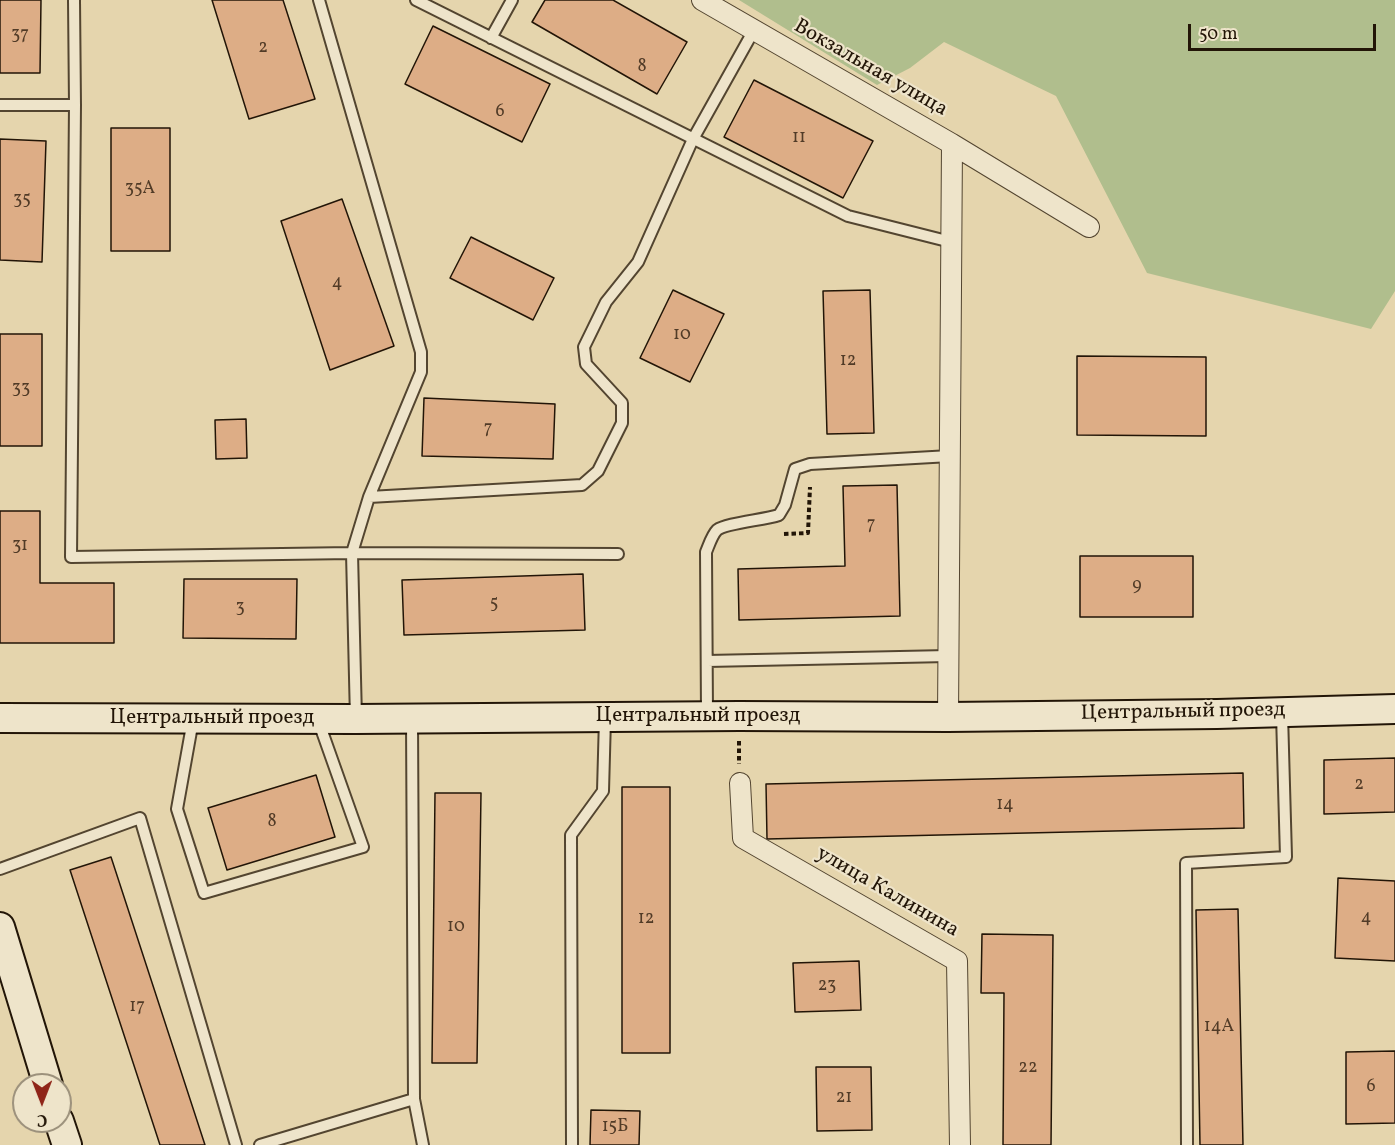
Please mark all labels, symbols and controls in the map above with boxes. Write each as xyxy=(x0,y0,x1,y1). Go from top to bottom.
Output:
scale bar xyxy=(1191,12,1378,50)
street label: Вокзальная улица xyxy=(789,15,951,123)
text: 50 m xyxy=(1199,22,1238,47)
house number: 37 xyxy=(11,25,29,47)
house number: 2 xyxy=(258,38,268,60)
house number: 8 xyxy=(637,57,647,79)
house number: 6 xyxy=(495,102,505,124)
house number: 11 xyxy=(792,128,806,150)
house number: 35А xyxy=(125,179,155,201)
house number: 35 xyxy=(13,190,31,212)
house number: 4 xyxy=(332,273,342,295)
house number: 10 xyxy=(673,325,691,347)
house number: 12 xyxy=(840,351,856,373)
house number: 33 xyxy=(12,379,30,401)
house number: 7 xyxy=(484,419,492,441)
house number: 7 xyxy=(867,515,875,537)
house number: 31 xyxy=(12,536,28,558)
house number: 9 xyxy=(1132,576,1142,598)
house number: 5 xyxy=(490,594,498,616)
house number: 3 xyxy=(235,598,245,620)
street label: Центральный проезд xyxy=(1080,699,1286,727)
street label: Центральный проезд xyxy=(596,704,800,730)
street label: Центральный проезд xyxy=(110,706,314,732)
house number: 2 xyxy=(1354,775,1364,797)
house number: 14 xyxy=(996,795,1014,817)
house number: 8 xyxy=(267,812,277,834)
street label: улица Калинина xyxy=(811,842,963,944)
house number: 4 xyxy=(1361,908,1371,930)
house number: 12 xyxy=(638,909,654,931)
house number: 10 xyxy=(447,917,465,939)
house number: 23 xyxy=(818,976,836,998)
house number: 17 xyxy=(129,997,145,1019)
house number: 14А xyxy=(1204,1017,1234,1039)
house number: 22 xyxy=(1018,1058,1038,1080)
north arrow xyxy=(12,1073,72,1133)
house number: 6 xyxy=(1366,1077,1376,1099)
house number: 21 xyxy=(836,1088,852,1110)
text: С xyxy=(37,1108,47,1130)
house number: 15Б xyxy=(602,1117,628,1139)

